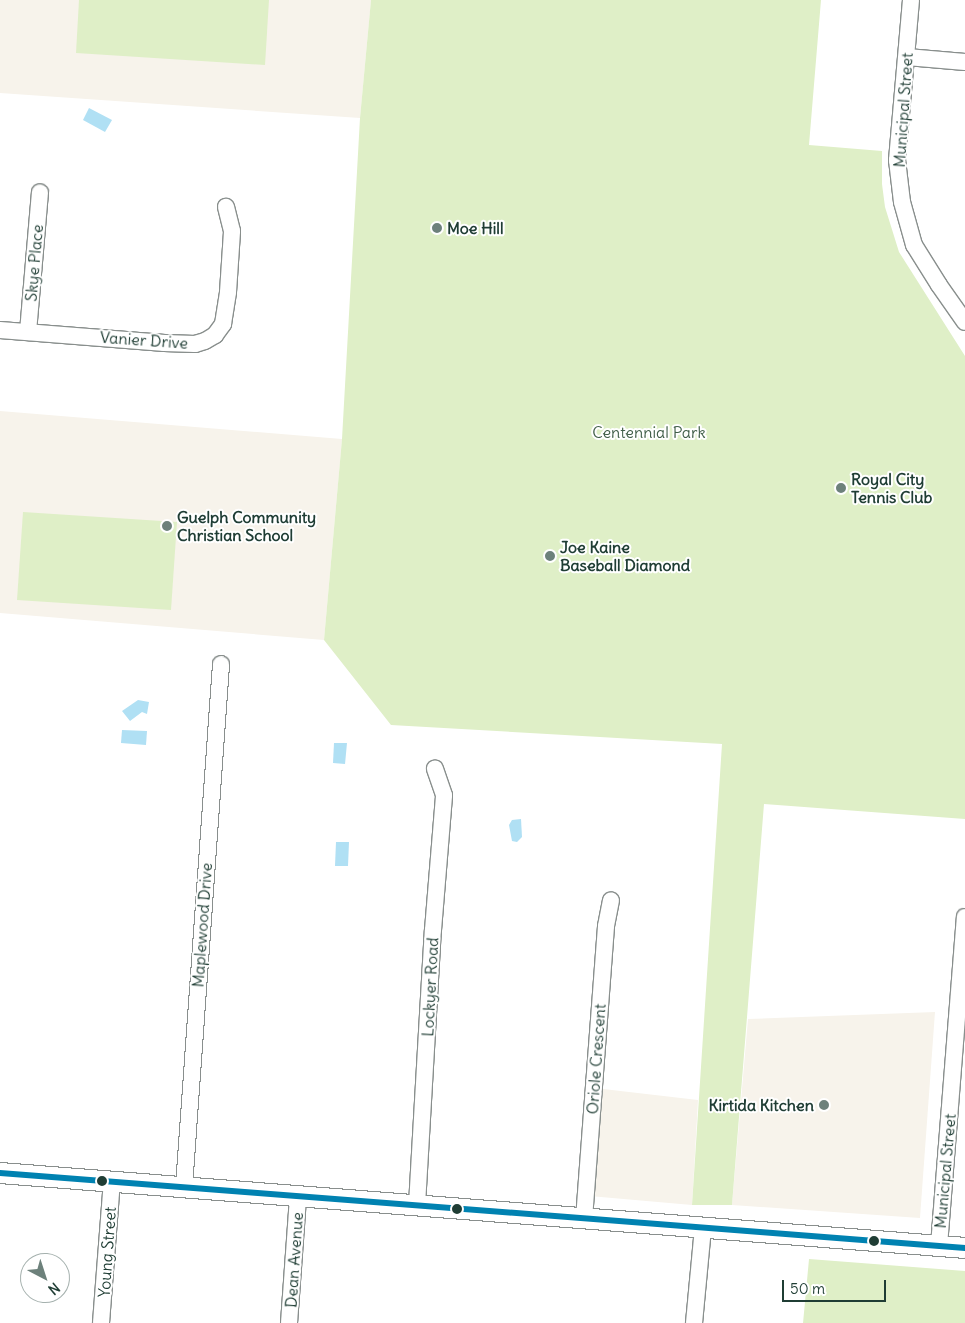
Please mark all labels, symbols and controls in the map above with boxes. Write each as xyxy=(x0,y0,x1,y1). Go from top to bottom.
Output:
street label: Municipal Street xyxy=(889,52,917,168)
place label: Moe Hill xyxy=(447,218,504,238)
marker: Moe Hill xyxy=(431,222,443,234)
street label: Skye Place xyxy=(21,224,47,302)
street label: Vanier Drive xyxy=(99,327,189,353)
park label: Centennial Park xyxy=(592,422,706,442)
place label: Royal City Tennis Club xyxy=(851,469,932,507)
marker: Royal City Tennis Club xyxy=(835,482,847,494)
place label: Guelph Community Christian School xyxy=(177,507,316,545)
marker: Guelph Community Christian School xyxy=(161,520,173,532)
place label: Joe Kaine Baseball Diamond xyxy=(560,537,690,575)
marker: Joe Kaine Baseball Diamond xyxy=(544,550,556,562)
street label: Maplewood Drive xyxy=(188,862,216,988)
street label: Lockyer Road xyxy=(418,937,442,1037)
street label: Oriole Crescent xyxy=(583,1003,609,1115)
place label: Kirtida Kitchen xyxy=(709,1095,814,1115)
marker: Kirtida Kitchen xyxy=(818,1099,830,1111)
street label: Municipal Street xyxy=(930,1113,960,1229)
unlabelled marker xyxy=(97,1176,107,1186)
unlabelled marker xyxy=(452,1204,462,1214)
street label: Young Street xyxy=(94,1206,120,1298)
street label: Dean Avenue xyxy=(281,1212,307,1308)
unlabelled marker xyxy=(869,1236,879,1246)
north arrow xyxy=(20,1253,70,1303)
scale bar xyxy=(785,1270,889,1302)
text: N xyxy=(45,1279,63,1299)
text: 50 m xyxy=(790,1279,825,1298)

